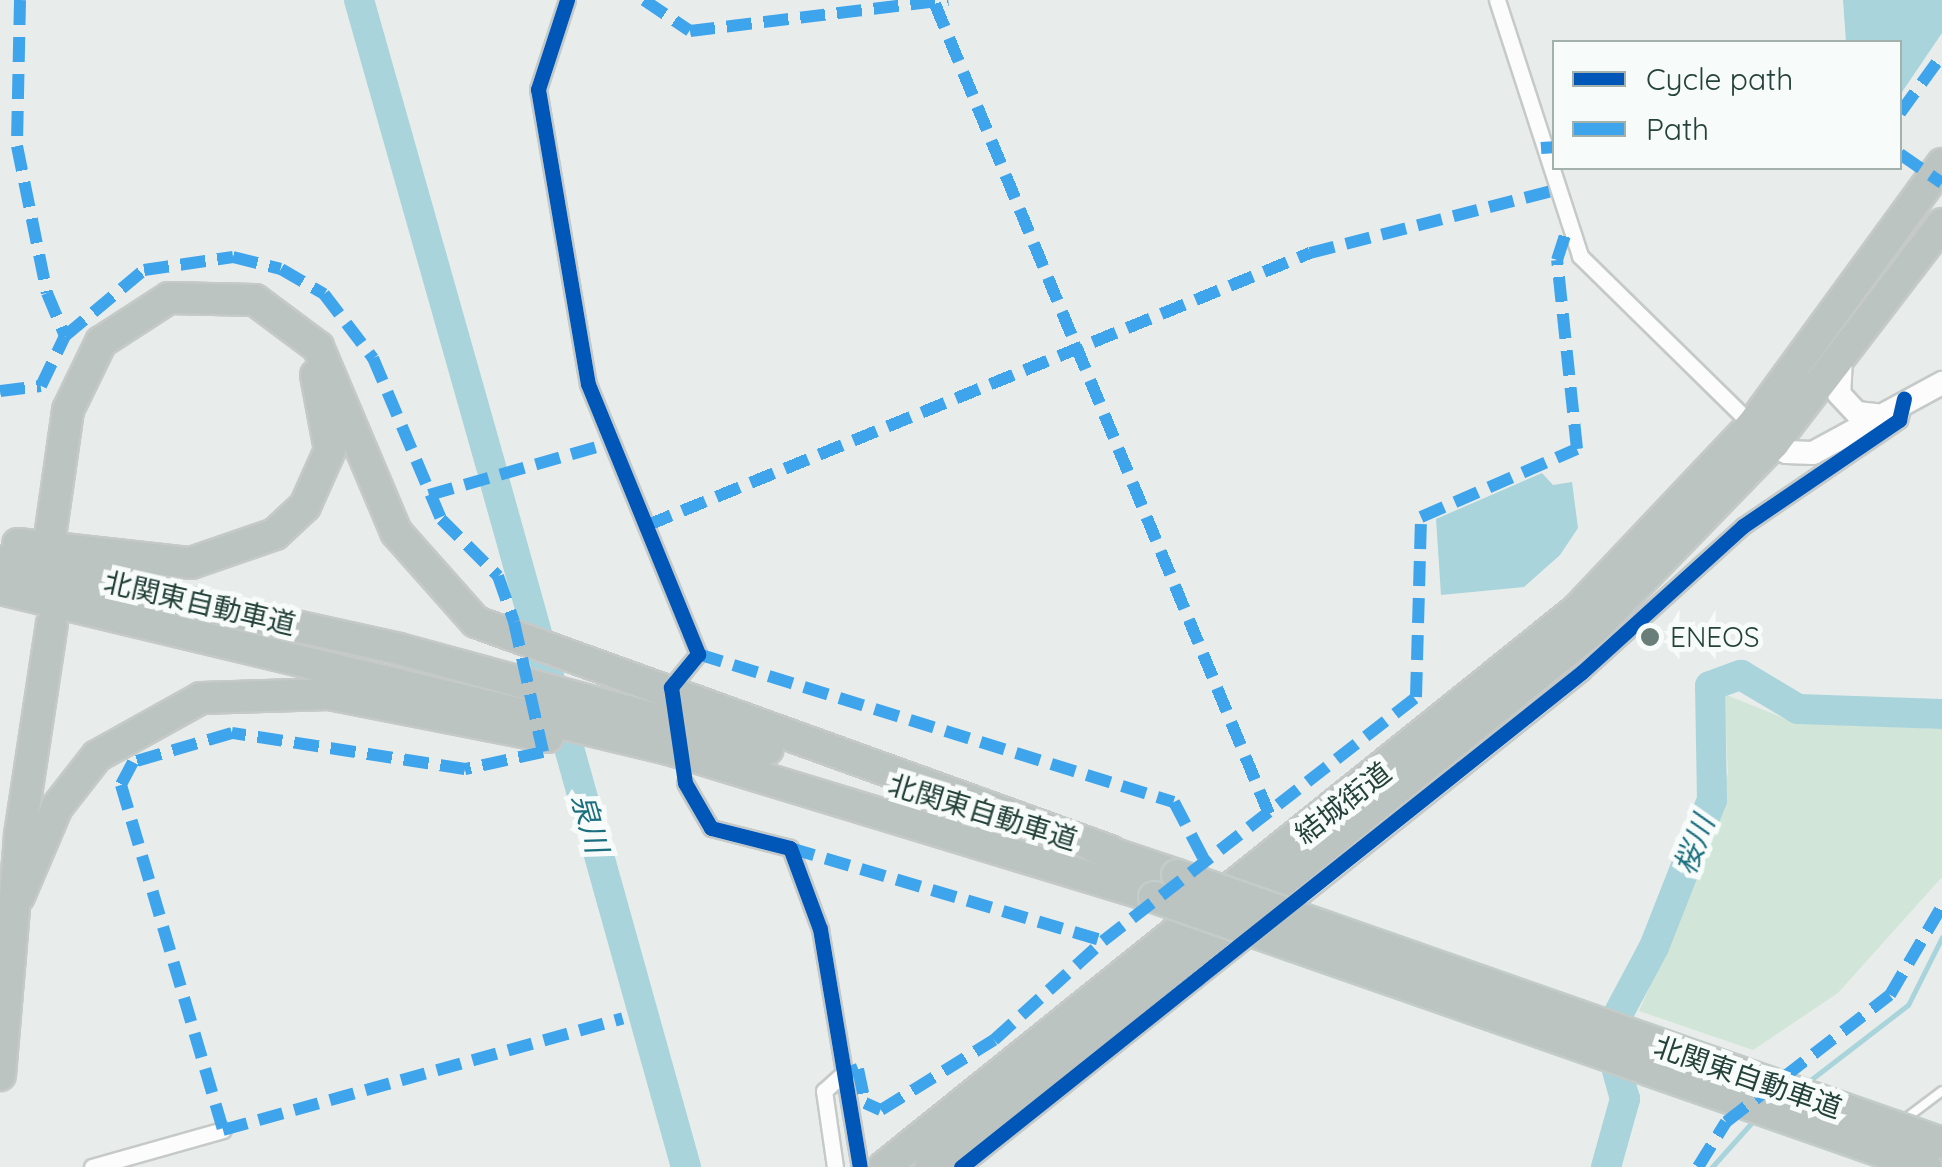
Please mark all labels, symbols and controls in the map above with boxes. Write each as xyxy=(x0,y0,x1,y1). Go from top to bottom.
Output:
legend xyxy=(1552,40,1902,170)
text: Cycle path xyxy=(1646,60,1793,98)
text: Path xyxy=(1646,110,1709,148)
street label: 北関東自動車道 xyxy=(101,565,299,641)
place label: ENEOS xyxy=(1670,620,1759,654)
marker: ENEOS xyxy=(1639,626,1661,648)
street label: 結城街道 xyxy=(1289,755,1397,851)
street label: 北関東自動車道 xyxy=(884,767,1082,857)
water label: 泉川 xyxy=(564,789,616,857)
water label: 桜川 xyxy=(1666,811,1722,879)
street label: 北関東自動車道 xyxy=(1650,1029,1846,1125)

